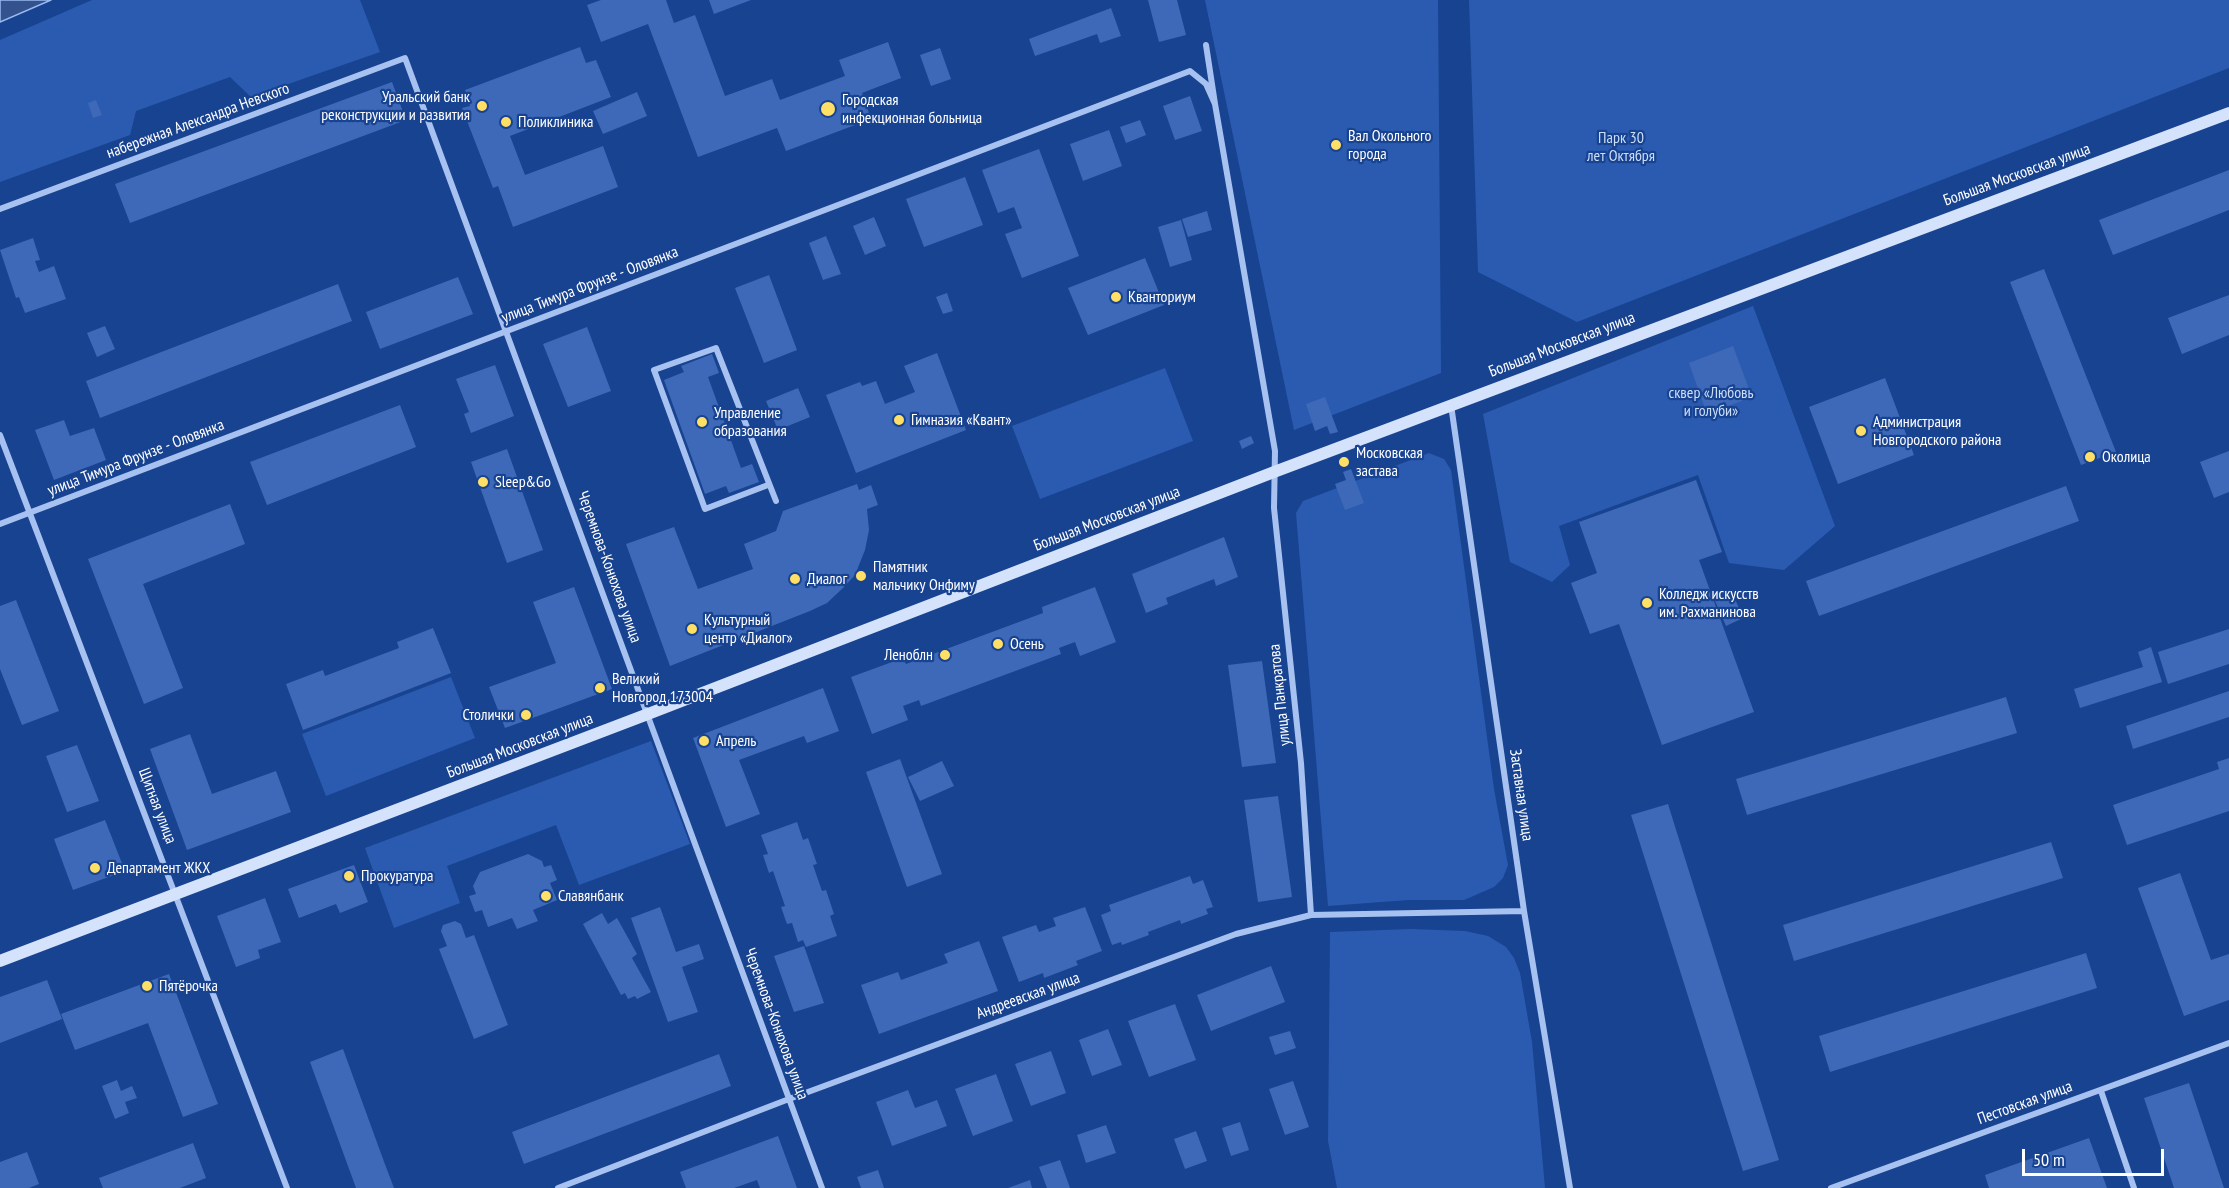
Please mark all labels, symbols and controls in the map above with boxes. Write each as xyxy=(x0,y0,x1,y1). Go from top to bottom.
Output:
street label: набережная Александра Невского xyxy=(104,79,292,163)
place label: Уральский банк реконструкции и развития xyxy=(321,87,470,125)
place label: Городская инфекционная больница xyxy=(842,90,982,128)
marker: Уральский банк реконструкции и развития xyxy=(475,99,489,113)
marker: Городская инфекционная больница xyxy=(819,100,837,118)
place label: Поликлиника xyxy=(518,112,593,132)
marker: Поликлиника xyxy=(499,115,513,129)
place label: Вал Окольного города xyxy=(1348,126,1431,164)
park label: Парк 30 лет Октября xyxy=(1587,128,1655,166)
marker: Вал Окольного города xyxy=(1329,138,1343,152)
street label: Большая Московская улица xyxy=(1941,139,2093,211)
street label: улица Тимура Фрунзе - Оловянка xyxy=(499,242,681,328)
place label: Кванториум xyxy=(1128,287,1196,307)
marker: Кванториум xyxy=(1109,290,1123,304)
street label: Большая Московская улица xyxy=(1486,308,1638,382)
park label: сквер «Любовь и голуби» xyxy=(1668,383,1754,421)
place label: Управление образования xyxy=(714,403,787,441)
place label: Гимназия «Квант» xyxy=(911,410,1011,430)
place label: Администрация Новгородского района xyxy=(1873,412,2001,450)
marker: Гимназия «Квант» xyxy=(892,413,906,427)
street label: улица Тимура Фрунзе - Оловянка xyxy=(45,415,227,501)
marker: Управление образования xyxy=(695,415,709,429)
marker: Администрация Новгородского района xyxy=(1854,424,1868,438)
place label: Московская застава xyxy=(1356,443,1423,481)
place label: Околица xyxy=(2102,447,2151,467)
marker: Околица xyxy=(2083,450,2097,464)
marker: Московская застава xyxy=(1337,455,1351,469)
place label: Sleep&Go xyxy=(495,472,551,492)
marker: Sleep&Go xyxy=(476,475,490,489)
street label: Большая Московская улица xyxy=(1031,482,1183,556)
street label: Черемнова-Конюхова улица xyxy=(573,489,645,645)
place label: Памятник мальчику Онфиму xyxy=(873,557,975,595)
place label: Диалог xyxy=(807,569,847,589)
marker: Памятник мальчику Онфиму xyxy=(854,569,868,583)
marker: Диалог xyxy=(788,572,802,586)
place label: Колледж искусств им. Рахманинова xyxy=(1659,584,1759,622)
marker: Колледж искусств им. Рахманинова xyxy=(1640,596,1654,610)
place label: Культурный центр «Диалог» xyxy=(704,610,793,648)
marker: Культурный центр «Диалог» xyxy=(685,622,699,636)
place label: Осень xyxy=(1010,634,1044,654)
marker: Осень xyxy=(991,637,1005,651)
street label: улица Панкратова xyxy=(1265,643,1295,747)
place label: Леноблн xyxy=(884,645,933,665)
marker: Леноблн xyxy=(938,648,952,662)
place label: Великий Новгород 173004 xyxy=(612,669,713,707)
marker: Великий Новгород 173004 xyxy=(593,681,607,695)
place label: Столички xyxy=(463,705,514,725)
marker: Столички xyxy=(519,708,533,722)
street label: Большая Московская улица xyxy=(444,709,596,783)
place label: Апрель xyxy=(716,731,756,751)
marker: Апрель xyxy=(697,734,711,748)
street label: Заставная улица xyxy=(1505,748,1537,842)
street label: Щитная улица xyxy=(134,765,180,847)
place label: Департамент ЖКХ xyxy=(107,858,210,878)
marker: Департамент ЖКХ xyxy=(88,861,102,875)
place label: Прокуратура xyxy=(361,866,433,886)
marker: Прокуратура xyxy=(342,869,356,883)
place label: Славянбанк xyxy=(558,886,624,906)
marker: Славянбанк xyxy=(539,889,553,903)
street label: Черемнова-Конюхова улица xyxy=(740,946,812,1102)
street label: Андреевская улица xyxy=(974,968,1082,1024)
place label: Пятёрочка xyxy=(159,976,218,996)
marker: Пятёрочка xyxy=(140,979,154,993)
street label: Пестовская улица xyxy=(1975,1077,2075,1129)
scale bar xyxy=(2025,1137,2168,1175)
text: 50 m xyxy=(2033,1148,2065,1171)

